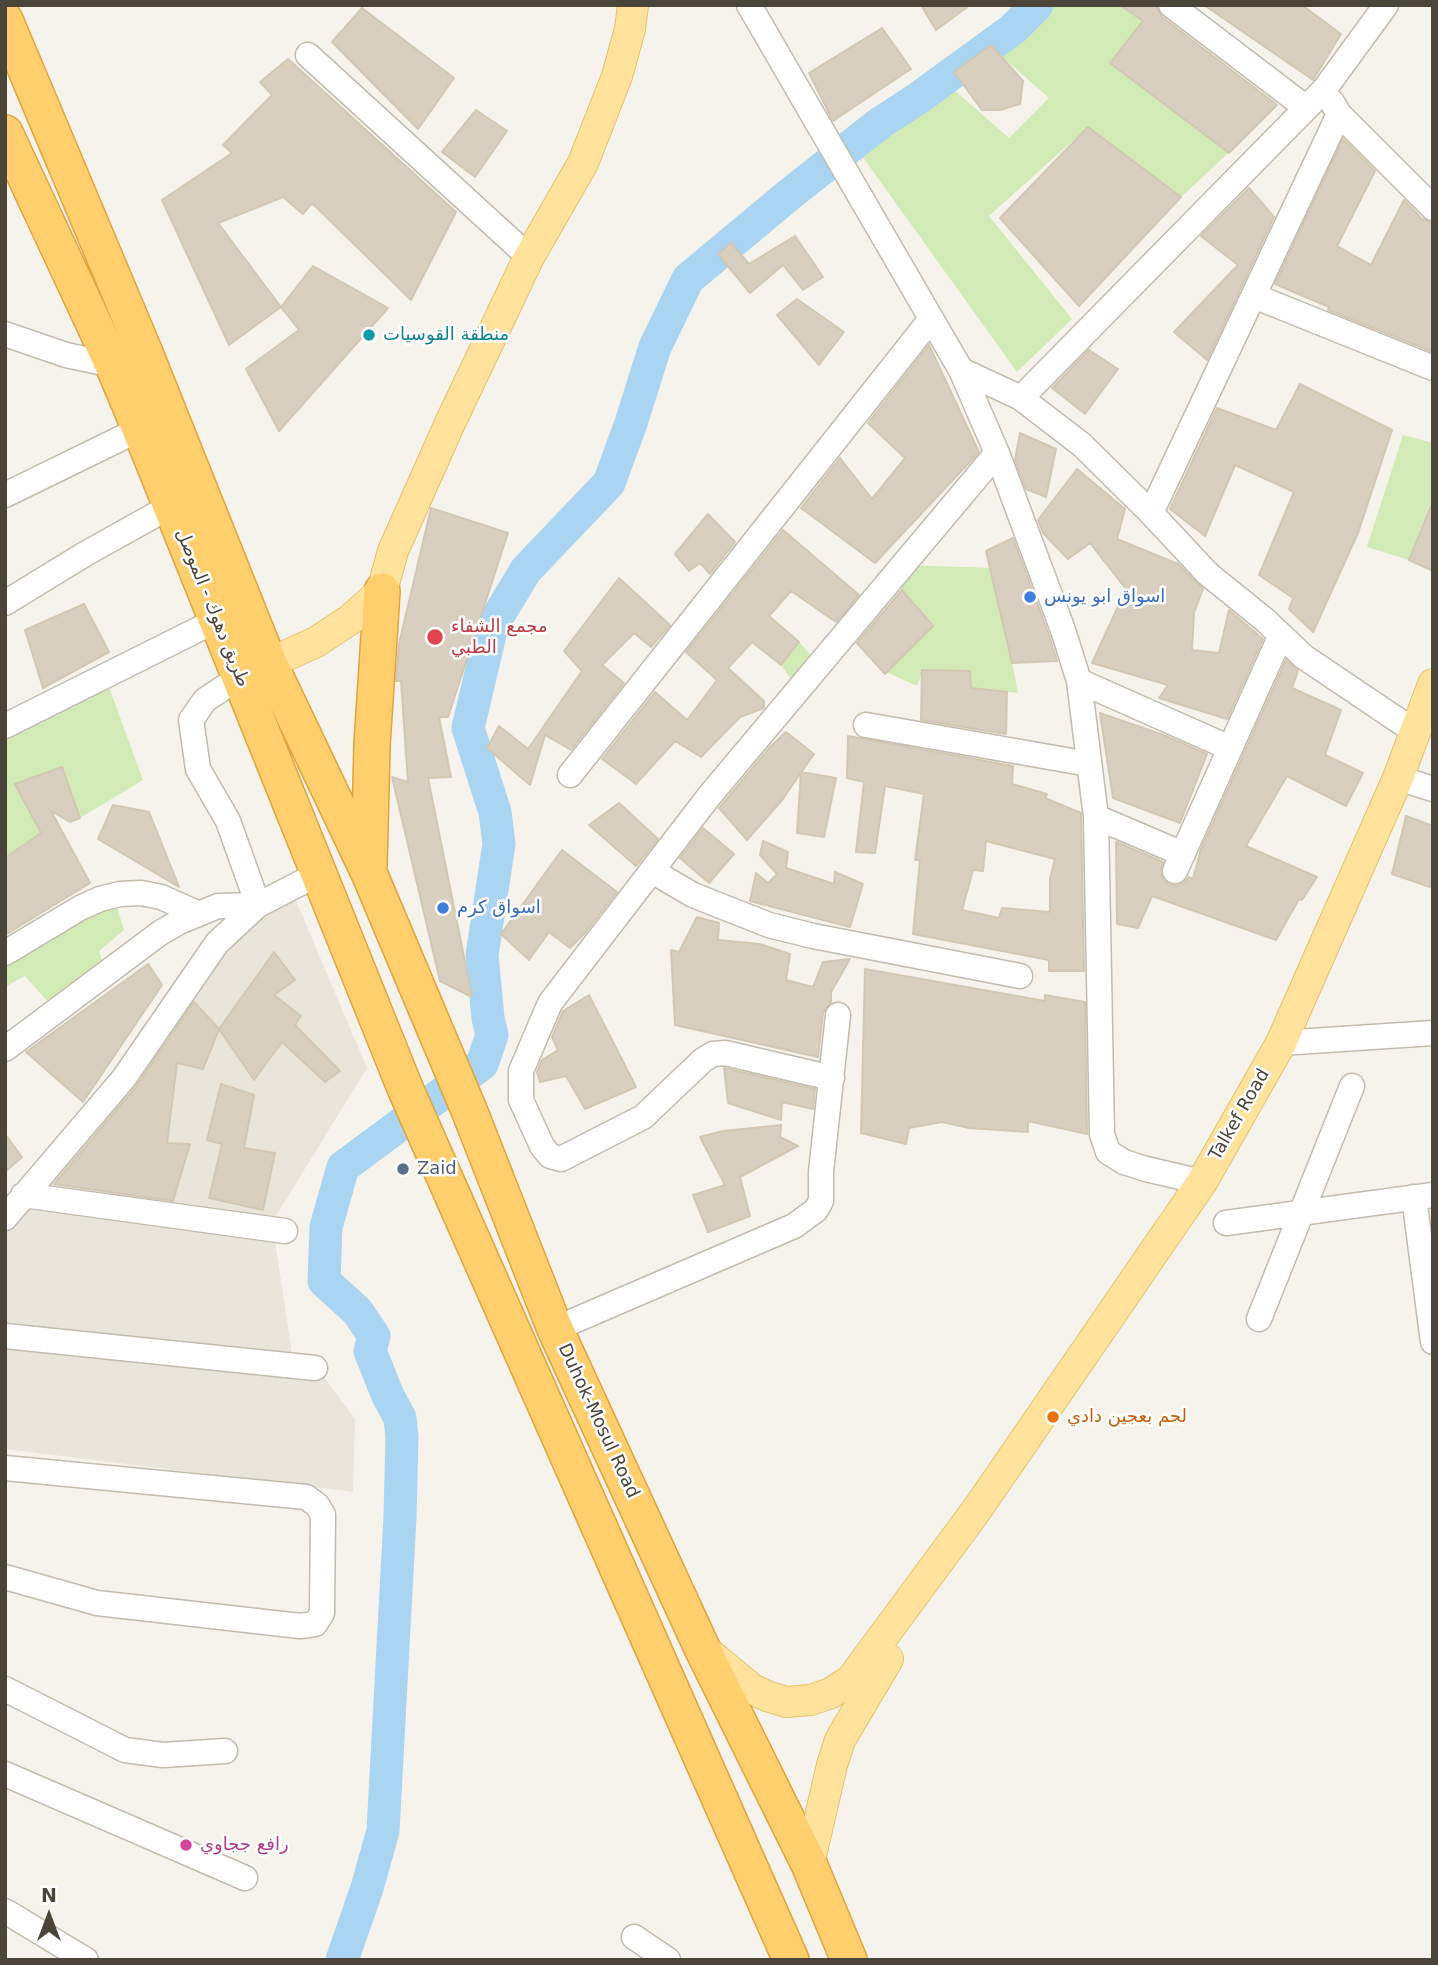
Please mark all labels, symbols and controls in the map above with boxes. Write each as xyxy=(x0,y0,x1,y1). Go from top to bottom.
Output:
place label: منطقة القوسيات xyxy=(383,324,509,346)
marker: منطقة القوسيات xyxy=(361,327,377,343)
street label: طريق دهوك - الموصل xyxy=(170,526,254,690)
place label: اسواق ابو يونس xyxy=(1044,586,1165,608)
marker: اسواق ابو يونس xyxy=(1022,589,1038,605)
place label: مجمع الشفاء الطبي xyxy=(451,616,548,658)
marker: مجمع الشفاء الطبي xyxy=(425,627,445,647)
place label: اسواق كرم xyxy=(457,897,541,919)
marker: اسواق كرم xyxy=(435,900,451,916)
street label: Talkef Road xyxy=(1205,1065,1275,1165)
place label: Zaid xyxy=(417,1158,457,1180)
marker: Zaid xyxy=(395,1161,411,1177)
street label: Duhok-Mosul Road xyxy=(553,1340,643,1502)
place label: لحم بعجين دادي xyxy=(1067,1406,1187,1428)
marker: لحم بعجين دادي xyxy=(1045,1409,1061,1425)
place label: رافع ججاوي xyxy=(200,1834,289,1856)
marker: رافع ججاوي xyxy=(178,1837,194,1853)
north arrow xyxy=(14,1881,84,1951)
text: N xyxy=(41,1884,57,1906)

